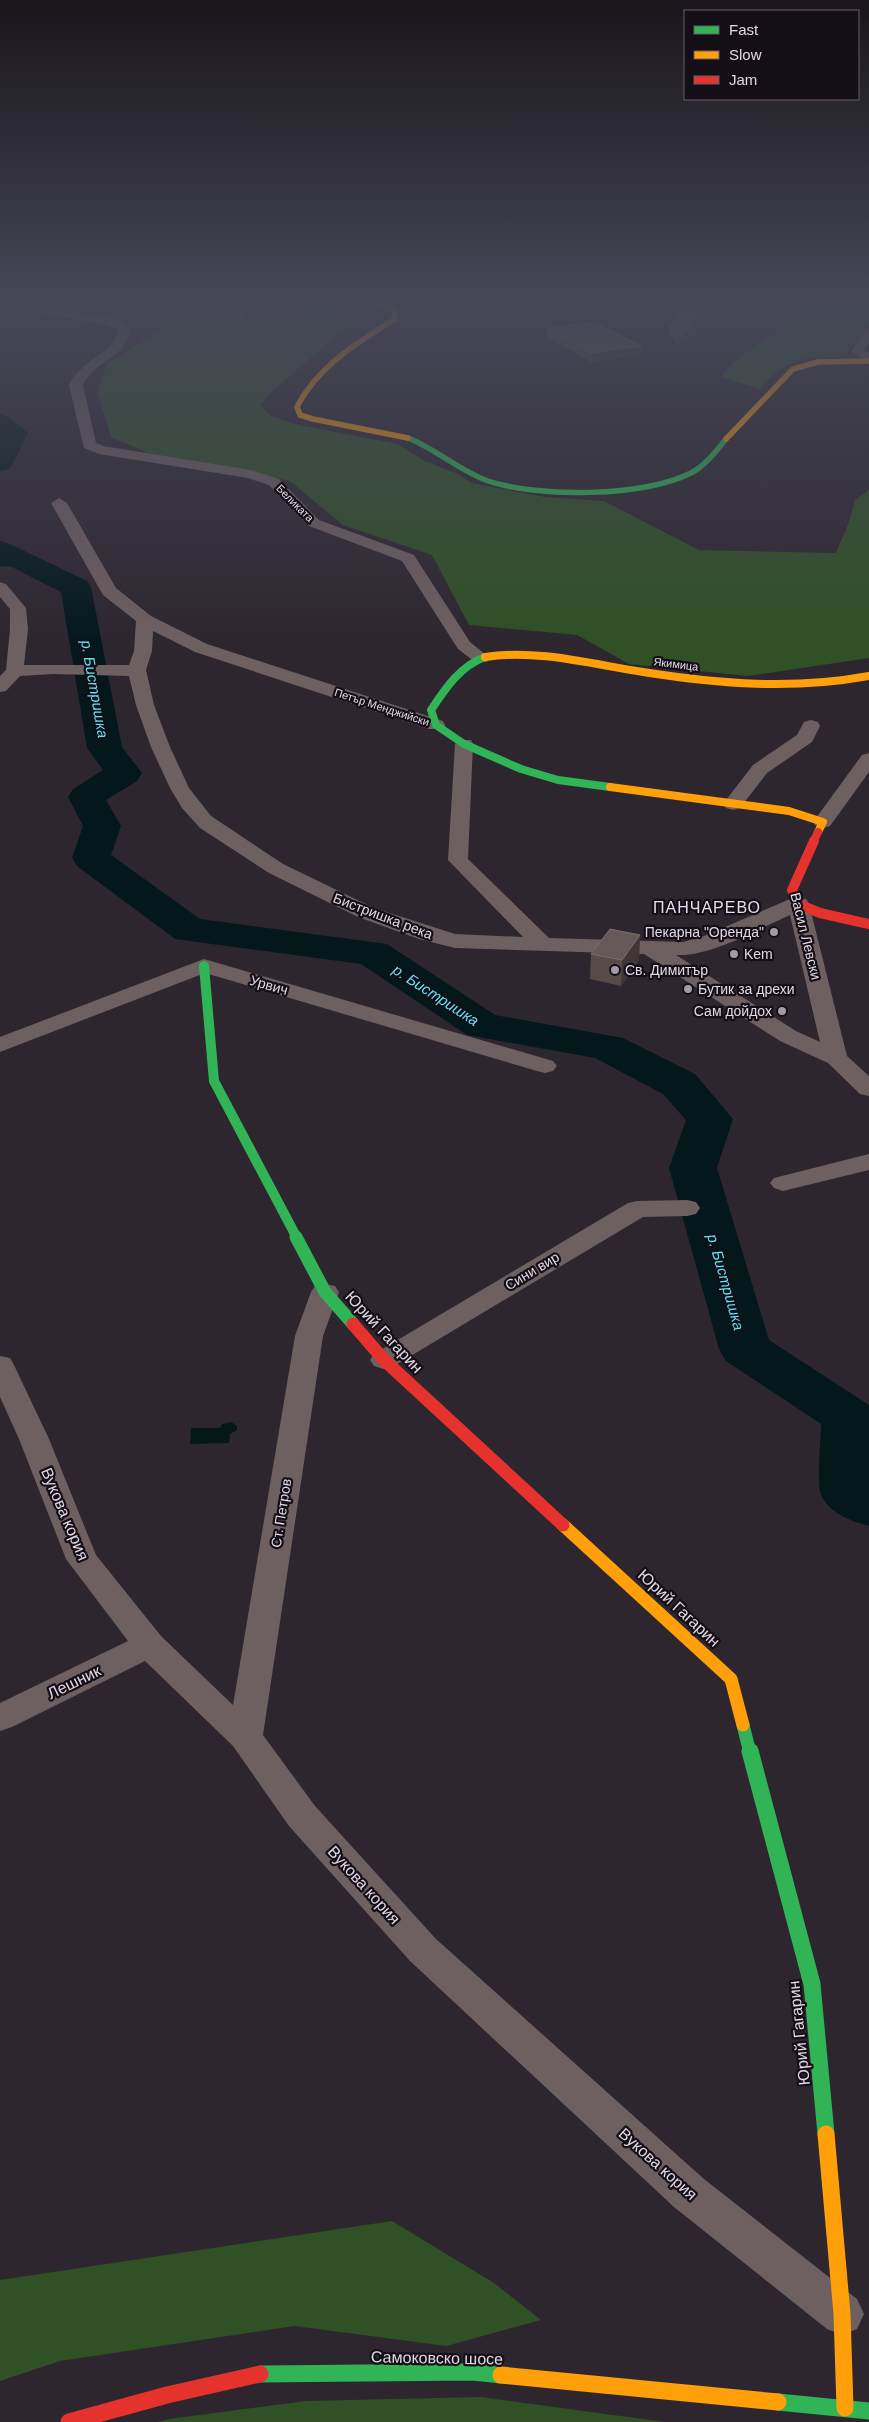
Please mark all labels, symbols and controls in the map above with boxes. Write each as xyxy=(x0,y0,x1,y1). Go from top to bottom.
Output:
legend xyxy=(684,10,859,100)
text: Fast xyxy=(729,21,759,38)
text: Slow xyxy=(729,46,762,63)
text: Jam xyxy=(729,71,757,88)
street label: Беликата xyxy=(274,482,317,525)
water label: р. Бистришка xyxy=(78,638,112,739)
street label: Якимица xyxy=(653,655,700,673)
street label: Петър Менджийски xyxy=(333,686,431,728)
street label: Бистришка река xyxy=(331,890,435,942)
street label: Васил Левски xyxy=(787,891,825,981)
district label: ПАНЧАРЕВО xyxy=(653,899,761,916)
place label: Пекарна "Оренда" xyxy=(645,924,764,940)
marker: Пекарна "Оренда" xyxy=(768,926,780,938)
place label: Kem xyxy=(744,946,773,962)
marker: Kem xyxy=(728,948,740,960)
water label: р. Бистришка xyxy=(389,960,482,1029)
place label: Св. Димитър xyxy=(625,962,708,978)
marker: Св. Димитър xyxy=(609,964,621,976)
street label: Урвич xyxy=(248,972,290,998)
place label: Бутик за дрехи xyxy=(698,981,794,997)
marker: Бутик за дрехи xyxy=(682,983,694,995)
place label: Сам дойдох xyxy=(694,1003,772,1019)
marker: Сам дойдох xyxy=(776,1005,788,1017)
water label: р. Бистришка xyxy=(704,1231,748,1332)
street label: Сини вир xyxy=(502,1248,562,1293)
street label: Юрий Гагарин xyxy=(342,1288,426,1376)
street label: Вукова кория xyxy=(38,1465,92,1563)
street label: Ст. Петров xyxy=(268,1477,294,1549)
street label: Юрий Гагарин xyxy=(635,1566,723,1650)
street label: Лешник xyxy=(45,1661,104,1702)
street label: Вукова кория xyxy=(325,1843,403,1927)
street label: Юрий Гагарин xyxy=(785,1980,813,2086)
street label: Вукова кория xyxy=(616,2125,700,2203)
street label: Самоковско шосе xyxy=(371,2348,503,2368)

